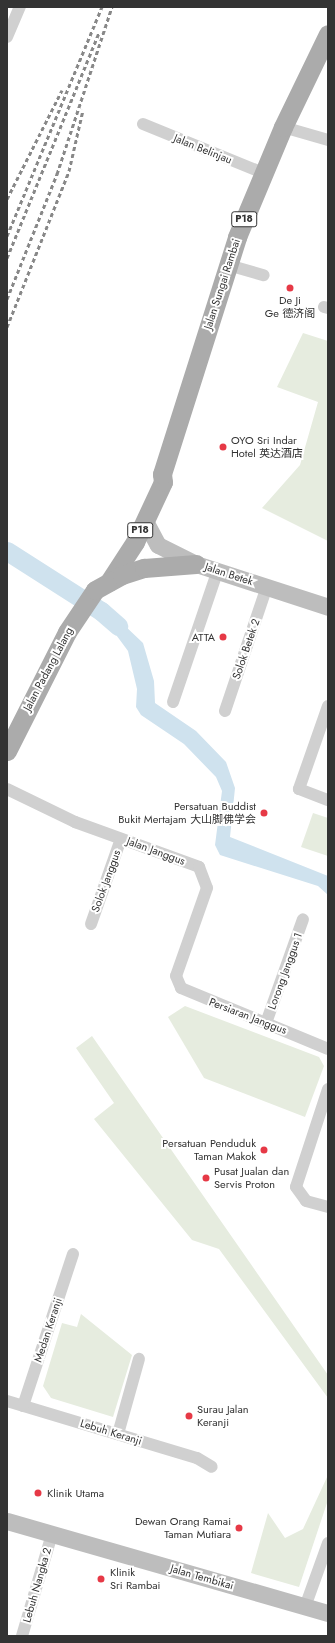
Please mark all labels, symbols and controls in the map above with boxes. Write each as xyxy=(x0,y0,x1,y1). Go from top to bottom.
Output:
street label: Jalan Belinjau xyxy=(172,131,234,167)
road number: P18 xyxy=(231,211,257,227)
street label: Jalan Sungai Rambai xyxy=(201,237,243,331)
marker: De Ji Ge 德济阁 xyxy=(285,283,295,293)
place label: De Ji Ge 德济阁 xyxy=(265,294,315,320)
place label: OYO Sri Indar Hotel 英达酒店 xyxy=(231,434,303,460)
marker: OYO Sri Indar Hotel 英达酒店 xyxy=(218,442,228,452)
road number: P18 xyxy=(127,522,153,538)
street label: Jalan Betek xyxy=(203,560,255,588)
street label: Solok Betek 2 xyxy=(229,617,263,681)
street label: Jalan Padang Lalang xyxy=(20,625,76,713)
place label: ATTA xyxy=(192,630,215,644)
marker: ATTA xyxy=(218,632,228,642)
place label: Persatuan Buddist Bukit Mertajam 大山脚佛学会 xyxy=(118,800,256,826)
marker: Persatuan Buddist Bukit Mertajam 大山脚佛学会 xyxy=(259,808,269,818)
street label: Jalan Janggus xyxy=(125,834,187,868)
street label: Solok Janggus xyxy=(89,848,123,914)
street label: Lorong Janggus 1 xyxy=(265,931,305,1011)
street label: Persiaran Janggus xyxy=(207,995,289,1037)
place label: Persatuan Penduduk Taman Makok xyxy=(162,1137,256,1163)
marker: Persatuan Penduduk Taman Makok xyxy=(259,1145,269,1155)
place label: Pusat Jualan dan Servis Proton xyxy=(214,1165,289,1191)
marker: Pusat Jualan dan Servis Proton xyxy=(201,1173,211,1183)
street label: Medan Keranji xyxy=(31,1296,65,1364)
place label: Surau Jalan Keranji xyxy=(197,1403,248,1429)
marker: Surau Jalan Keranji xyxy=(184,1411,194,1421)
street label: Lebuh Keranji xyxy=(79,1416,143,1448)
place label: Klinik Utama xyxy=(47,1486,104,1500)
marker: Klinik Utama xyxy=(32,1487,44,1499)
place label: Dewan Orang Ramai Taman Mutiara xyxy=(135,1515,231,1541)
marker: Dewan Orang Ramai Taman Mutiara xyxy=(234,1523,244,1533)
street label: Lebuh Nangka 2 xyxy=(20,1546,54,1624)
street label: Jalan Tembikai xyxy=(169,1562,235,1592)
place label: Klinik Sri Rambai xyxy=(110,1566,160,1592)
marker: Klinik Sri Rambai xyxy=(95,1573,107,1585)

